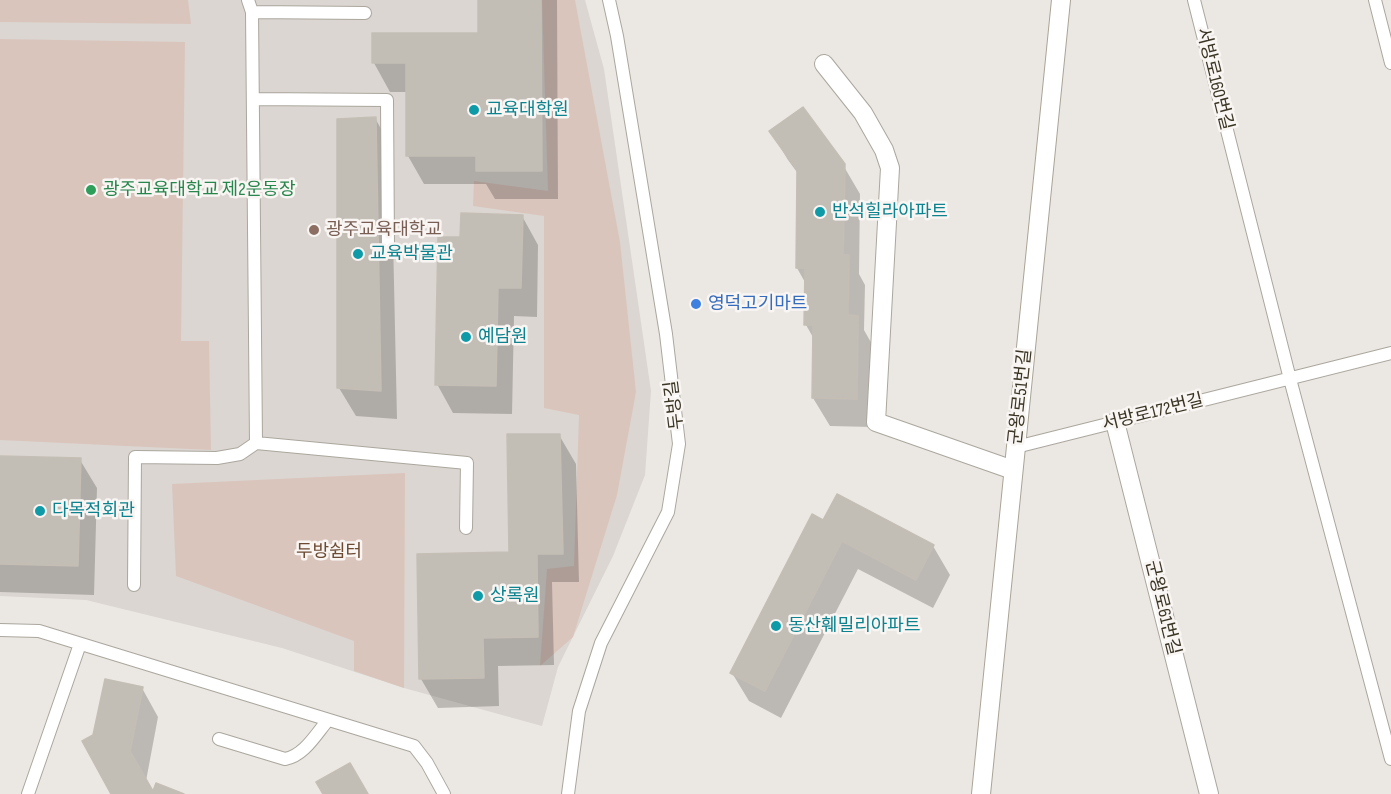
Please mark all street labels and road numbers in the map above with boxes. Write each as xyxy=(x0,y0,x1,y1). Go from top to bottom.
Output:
street label: 서방로160번길 xyxy=(1191,25,1237,133)
street label: 군왕로51번길 xyxy=(1005,348,1037,446)
street label: 두방길 xyxy=(661,379,689,431)
street label: 서방로172번길 xyxy=(1100,390,1206,436)
street label: 군왕로61번길 xyxy=(1140,558,1184,658)

